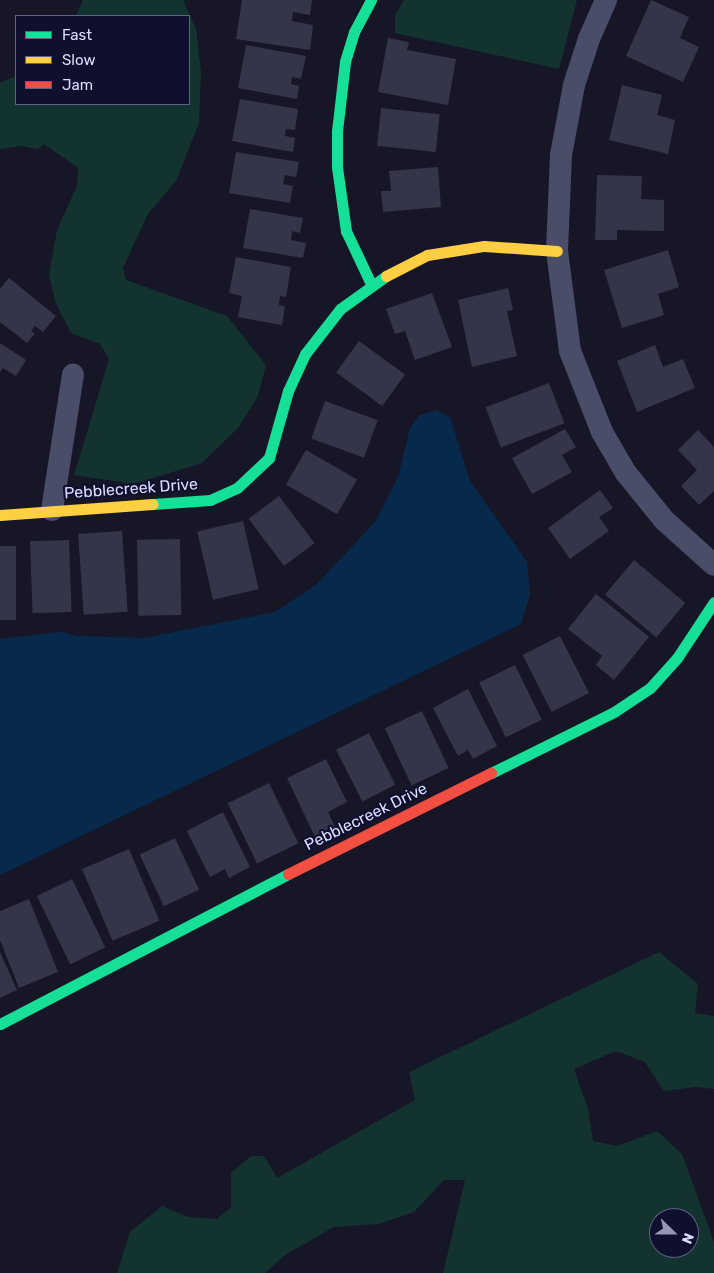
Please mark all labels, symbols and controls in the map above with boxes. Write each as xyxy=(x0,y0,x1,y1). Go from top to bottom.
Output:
legend xyxy=(15,15,190,105)
text: Fast xyxy=(62,26,92,44)
text: Slow xyxy=(62,51,95,69)
text: Jam xyxy=(62,76,93,94)
street label: Pebblecreek Drive xyxy=(63,475,199,503)
street label: Pebblecreek Drive xyxy=(301,779,431,855)
north arrow xyxy=(649,1208,699,1258)
text: N xyxy=(678,1231,697,1246)

